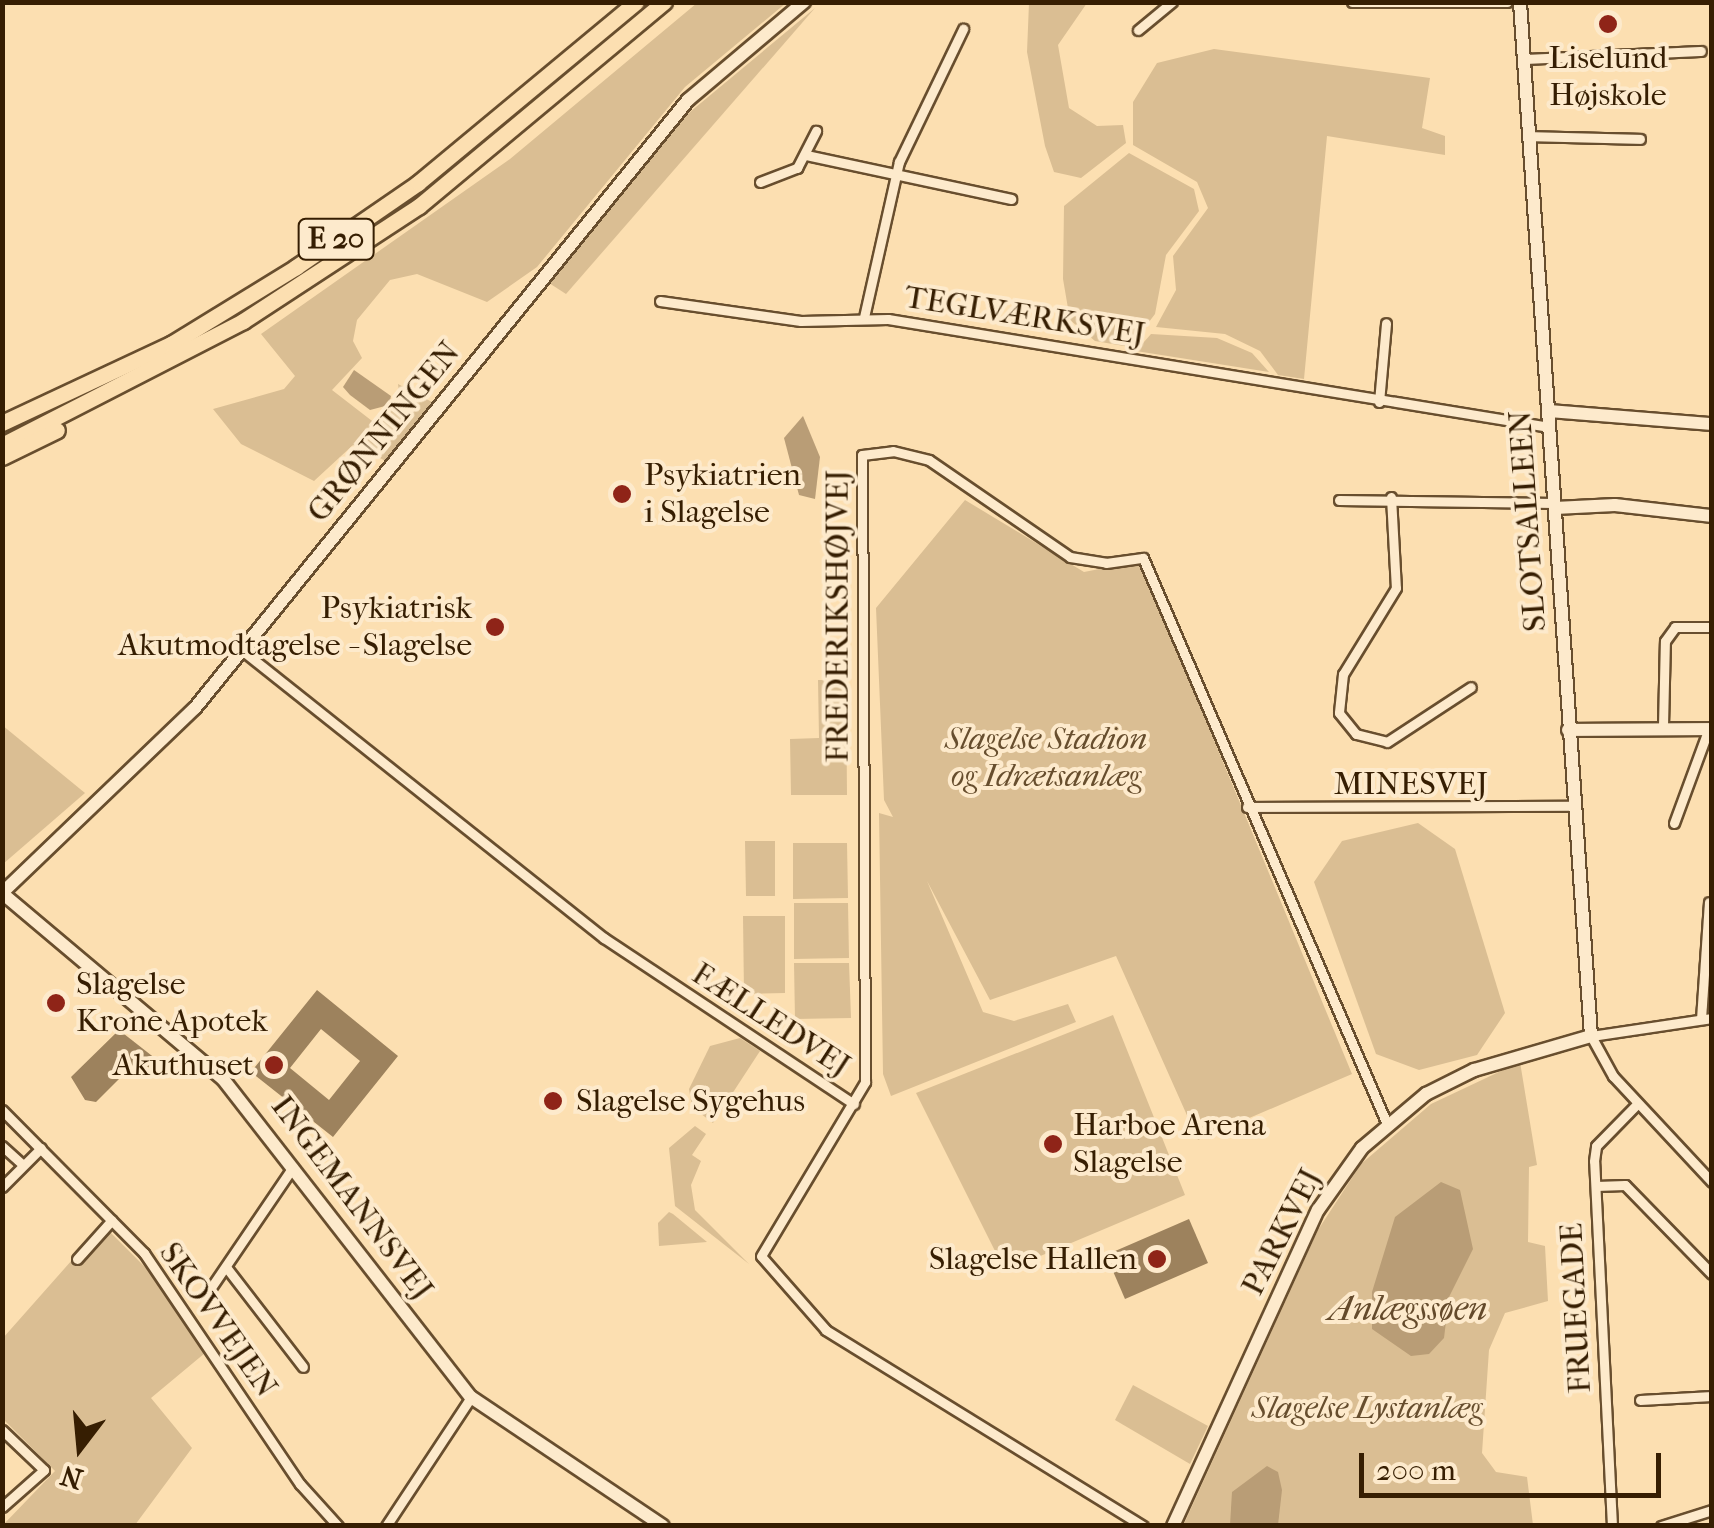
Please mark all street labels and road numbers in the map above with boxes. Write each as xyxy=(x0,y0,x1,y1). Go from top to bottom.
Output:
road number: E 20 xyxy=(296,214,376,264)
street label: TEGLVÆRKSVEJ xyxy=(902,278,1148,354)
street label: GRØNNINGEN xyxy=(299,334,469,530)
street label: SLOTSALLEEN xyxy=(1501,409,1555,633)
street label: FREDERIKSHØJVEJ xyxy=(819,469,857,763)
street label: MINESVEJ xyxy=(1334,765,1488,803)
street label: FÆLLEDVEJ xyxy=(685,955,857,1085)
street label: INGEMANNSVEJ xyxy=(263,1088,441,1308)
street label: PARKVEJ xyxy=(1234,1162,1330,1302)
street label: FRUEGADE xyxy=(1552,1222,1600,1394)
street label: SKOVVEJEN xyxy=(151,1235,285,1405)

